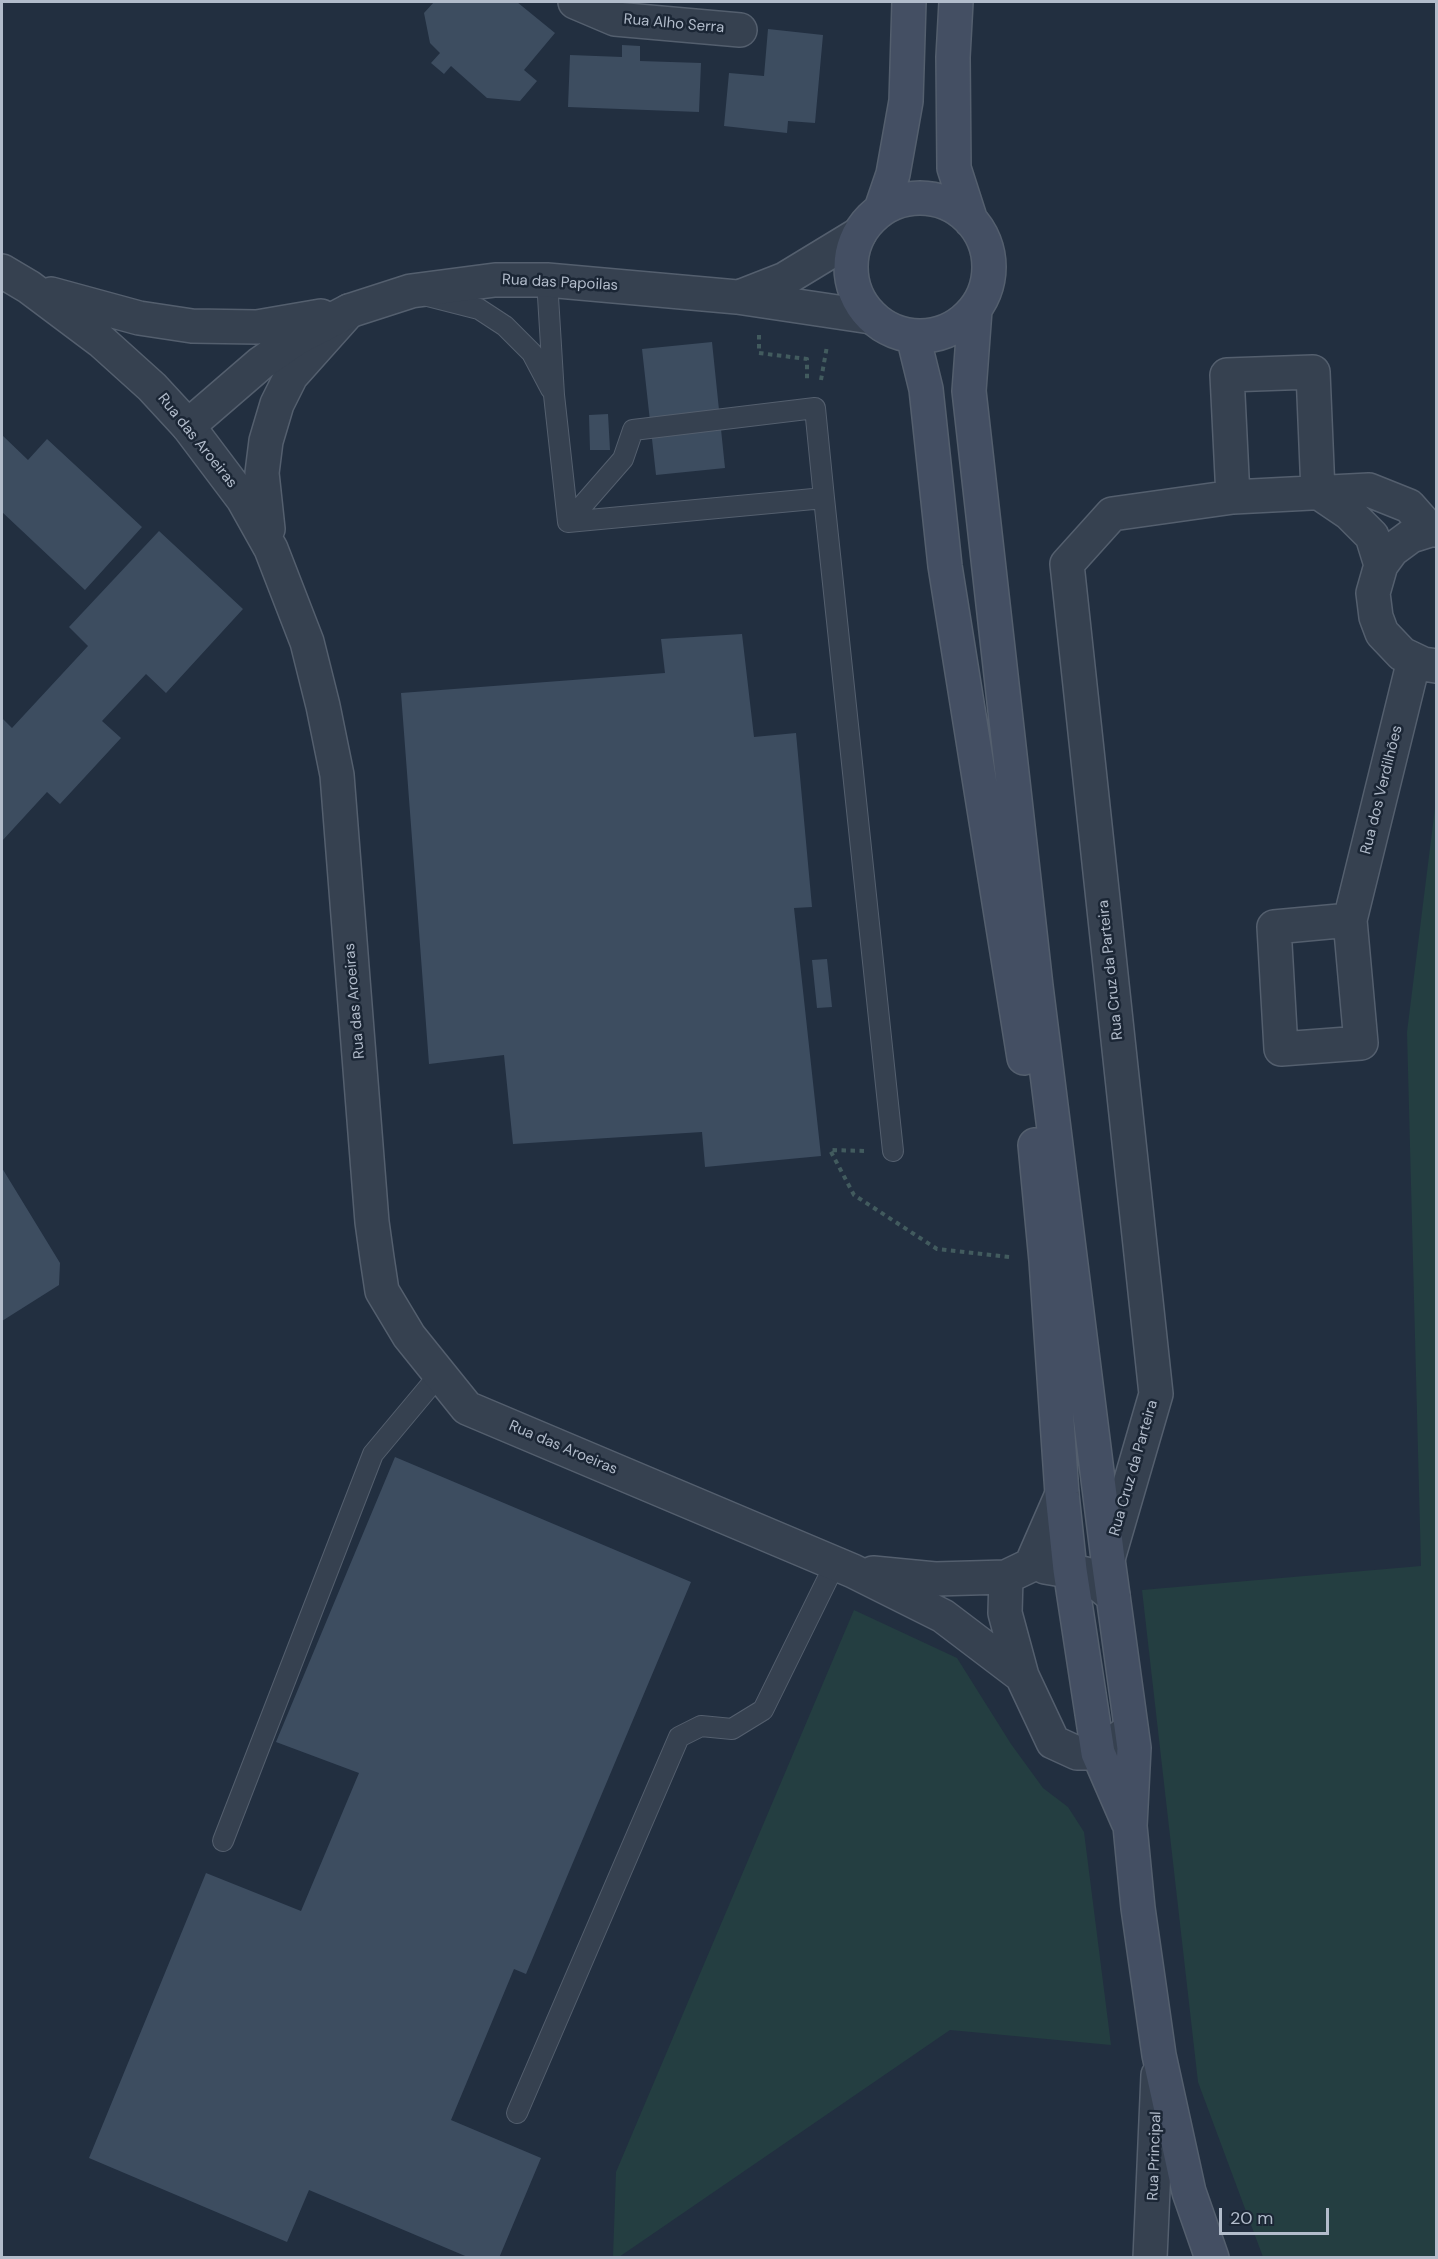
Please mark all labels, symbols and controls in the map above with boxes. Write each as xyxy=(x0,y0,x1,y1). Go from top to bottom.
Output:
street label: Rua Alho Serra xyxy=(623,11,725,37)
street label: Rua das Papoilas xyxy=(502,271,618,295)
street label: Rua das Aroeiras xyxy=(153,390,241,492)
street label: Rua dos Verdilhões xyxy=(1357,724,1407,856)
street label: Rua Cruz da Parteira xyxy=(1095,899,1127,1041)
street label: Rua das Aroeiras xyxy=(341,942,369,1060)
street label: Rua Cruz da Parteira xyxy=(1106,1398,1162,1538)
street label: Rua das Aroeiras xyxy=(506,1417,620,1479)
street label: Rua Principal xyxy=(1144,2111,1166,2201)
scale bar xyxy=(1222,2196,1332,2234)
text: 20 m xyxy=(1230,2206,1273,2230)

